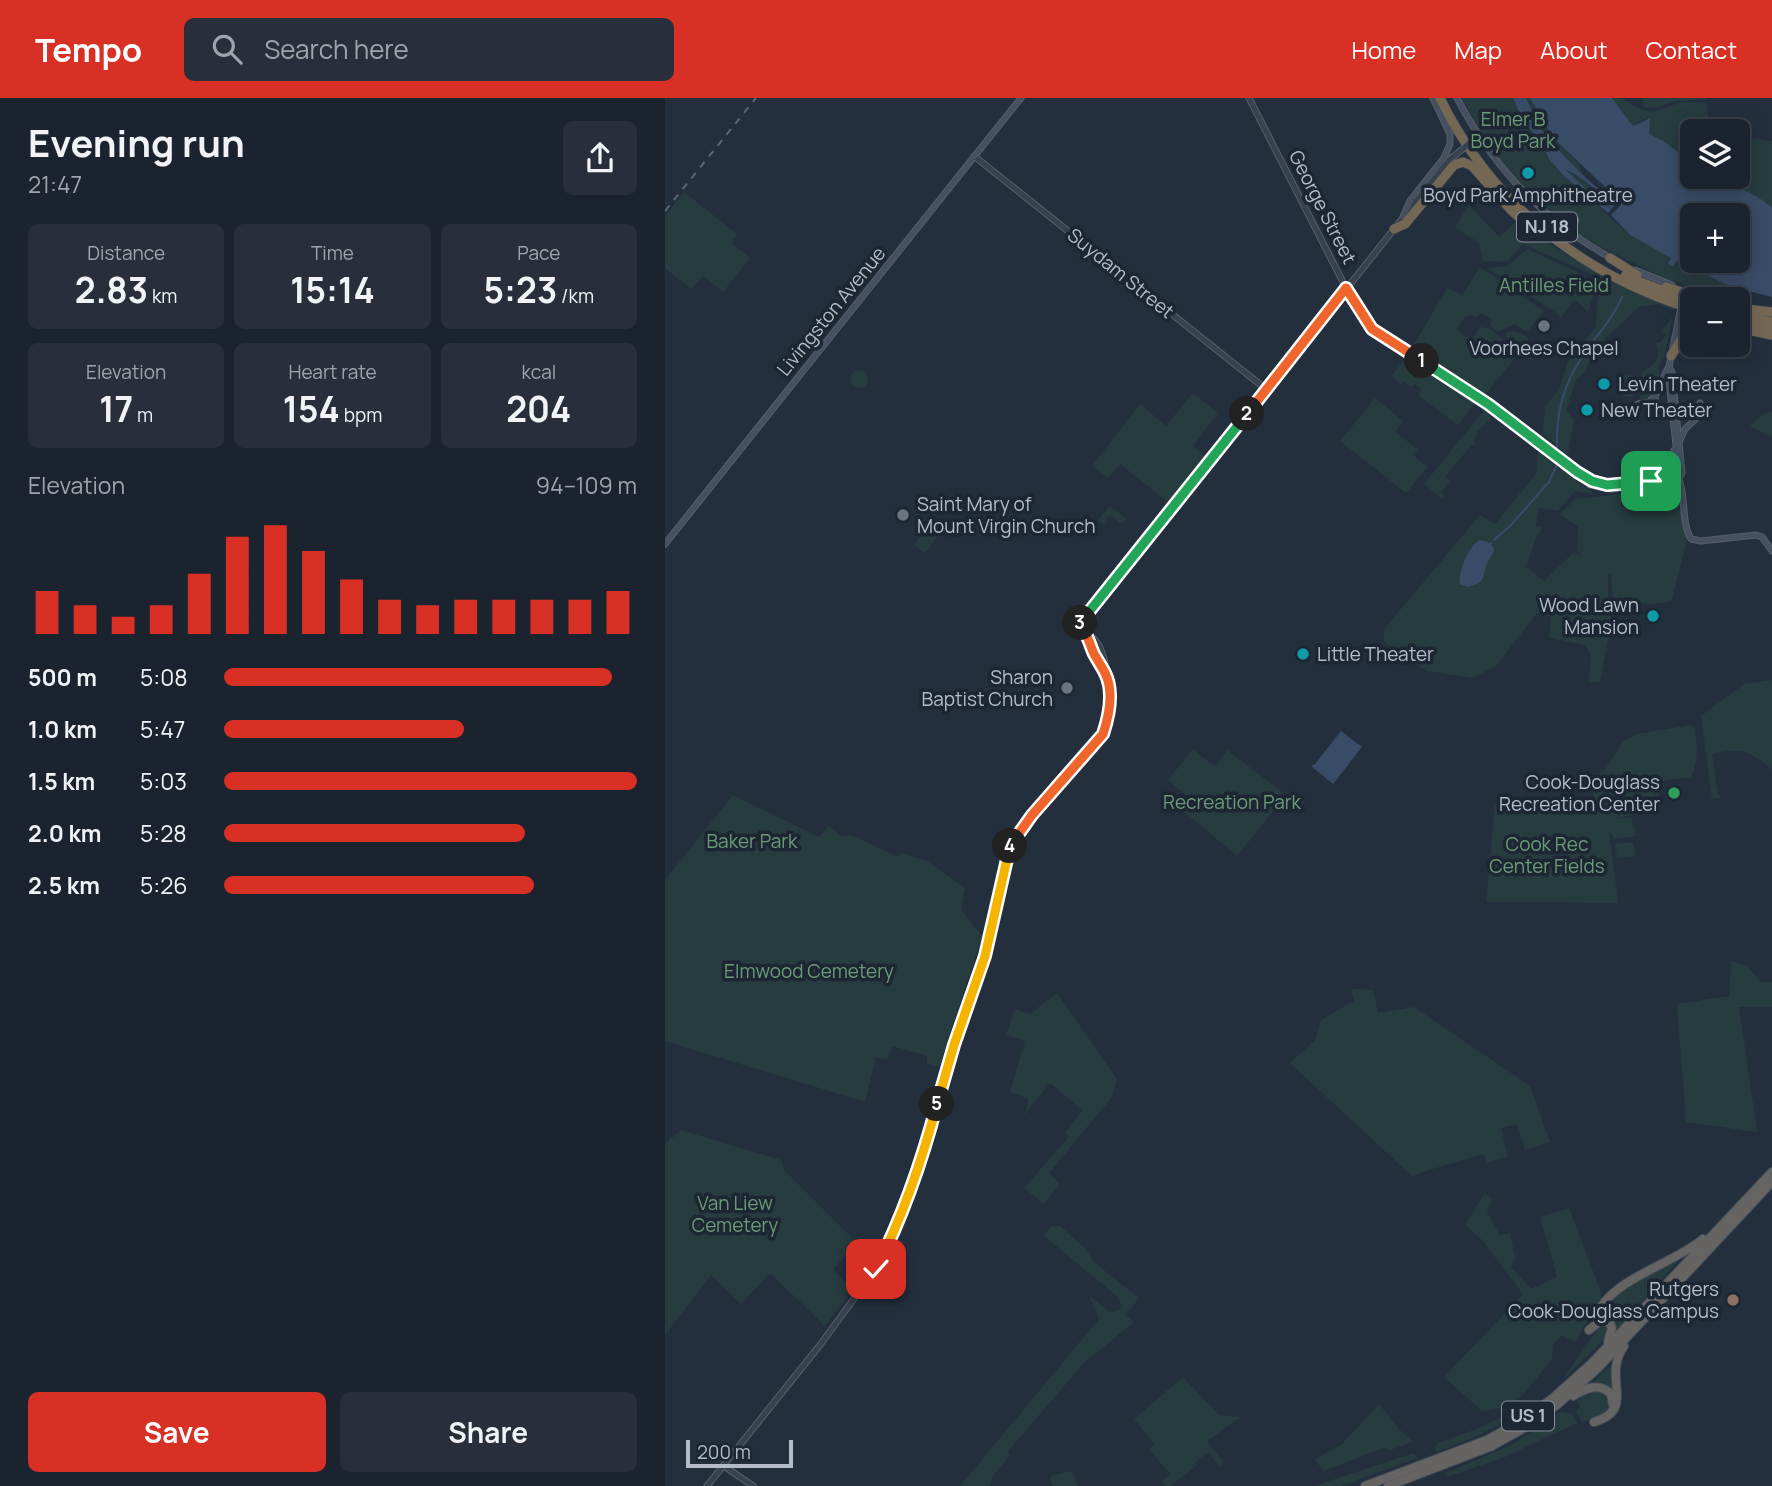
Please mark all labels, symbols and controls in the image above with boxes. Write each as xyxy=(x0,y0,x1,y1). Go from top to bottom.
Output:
search box xyxy=(184,18,674,81)
text: Tempo xyxy=(35,27,142,72)
icon: search xyxy=(208,30,246,68)
text: Search here xyxy=(264,31,409,67)
text: Home xyxy=(1351,33,1416,66)
text: Map xyxy=(1454,33,1502,66)
text: About xyxy=(1540,33,1608,66)
text: Contact xyxy=(1646,33,1737,66)
park label: Elmer B Boyd Park xyxy=(1470,106,1556,154)
text: Evening run xyxy=(28,116,245,168)
map controls xyxy=(1680,119,1750,357)
button: layers xyxy=(1680,119,1750,189)
button: share xyxy=(563,121,637,195)
street label: George Street xyxy=(1283,146,1363,268)
marker: Boyd Park Amphitheatre xyxy=(1520,165,1536,181)
text: 21:47 xyxy=(28,168,82,200)
place label: Boyd Park Amphitheatre xyxy=(1423,182,1633,208)
button: + xyxy=(1680,203,1750,273)
road number: NJ 18 xyxy=(1517,212,1577,242)
street label: Suydam Street xyxy=(1062,222,1180,324)
text: Distance xyxy=(87,240,165,266)
text: Time xyxy=(311,240,354,266)
text: Pace xyxy=(517,240,560,266)
street label: Livingston Avenue xyxy=(771,241,891,381)
text: 2.83 xyxy=(75,266,148,314)
text: 15:14 xyxy=(290,266,375,314)
text: 5:23 xyxy=(484,266,557,314)
park label: Antilles Field xyxy=(1499,272,1609,298)
text: km xyxy=(148,283,177,309)
text: /km xyxy=(557,283,594,309)
button: − xyxy=(1680,287,1750,357)
marker: Voorhees Chapel xyxy=(1536,318,1552,334)
place label: Voorhees Chapel xyxy=(1469,335,1619,361)
pin: 1 xyxy=(1405,344,1439,378)
text: 1 xyxy=(1417,347,1426,373)
text: Elevation xyxy=(86,359,166,385)
text: Heart rate xyxy=(288,359,377,385)
text: kcal xyxy=(521,359,556,385)
place label: Levin Theater xyxy=(1618,371,1737,397)
marker: Levin Theater xyxy=(1596,376,1612,392)
text: 17 xyxy=(99,385,133,433)
text: 154 xyxy=(283,385,340,433)
text: 204 xyxy=(506,385,571,433)
pin: 2 xyxy=(1229,396,1265,432)
place label: New Theater xyxy=(1601,397,1713,423)
text: 2 xyxy=(1241,400,1252,426)
text: m xyxy=(133,402,153,428)
text: bpm xyxy=(340,402,382,428)
marker: New Theater xyxy=(1579,402,1595,418)
pin xyxy=(1621,451,1681,511)
icon: arrive xyxy=(1632,462,1670,500)
text: Elevation xyxy=(28,469,125,501)
text: 94–109 m xyxy=(536,469,637,501)
place label: Saint Mary of Mount Virgin Church xyxy=(917,491,1096,539)
marker: Saint Mary of Mount Virgin Church xyxy=(895,507,911,523)
place label: Wood Lawn Mansion xyxy=(1539,592,1639,640)
pin: 3 xyxy=(1063,606,1097,640)
marker: Wood Lawn Mansion xyxy=(1645,608,1661,624)
text: 3 xyxy=(1074,609,1085,635)
place label: Little Theater xyxy=(1317,641,1434,667)
marker: Little Theater xyxy=(1295,646,1311,662)
text: 500 m xyxy=(28,661,97,693)
text: 5:08 xyxy=(140,661,188,693)
place label: Sharon Baptist Church xyxy=(921,664,1053,712)
marker: Sharon Baptist Church xyxy=(1059,680,1075,696)
text: 1.0 km xyxy=(28,713,97,745)
text: 5:47 xyxy=(140,713,185,745)
text: 1.5 km xyxy=(28,765,95,797)
text: 5:03 xyxy=(140,765,187,797)
place label: Cook-Douglass Recreation Center xyxy=(1499,769,1660,817)
marker: Cook-Douglass Recreation Center xyxy=(1666,785,1682,801)
park label: Recreation Park xyxy=(1163,789,1302,815)
text: 2.0 km xyxy=(28,817,101,849)
text: 5:28 xyxy=(140,817,187,849)
park label: Baker Park xyxy=(706,828,798,854)
pin: 4 xyxy=(993,828,1027,864)
park label: Cook Rec Center Fields xyxy=(1489,831,1605,879)
text: 4 xyxy=(1004,832,1015,858)
text: 2.5 km xyxy=(28,869,100,901)
text: 5:26 xyxy=(140,869,188,901)
park label: Elmwood Cemetery xyxy=(724,958,894,984)
pin: 5 xyxy=(919,1086,955,1122)
text: 5 xyxy=(931,1090,942,1116)
park label: Van Liew Cemetery xyxy=(692,1190,778,1238)
pin xyxy=(846,1239,906,1299)
icon: check xyxy=(857,1250,895,1288)
place label: Rutgers Cook-Douglass Campus xyxy=(1508,1276,1719,1324)
marker: Rutgers Cook-Douglass Campus xyxy=(1725,1292,1741,1308)
button: Save xyxy=(28,1392,326,1472)
button: Share xyxy=(340,1392,637,1472)
road number: US 1 xyxy=(1502,1401,1554,1430)
scale bar xyxy=(686,1437,793,1469)
text: 200 m xyxy=(697,1439,751,1465)

